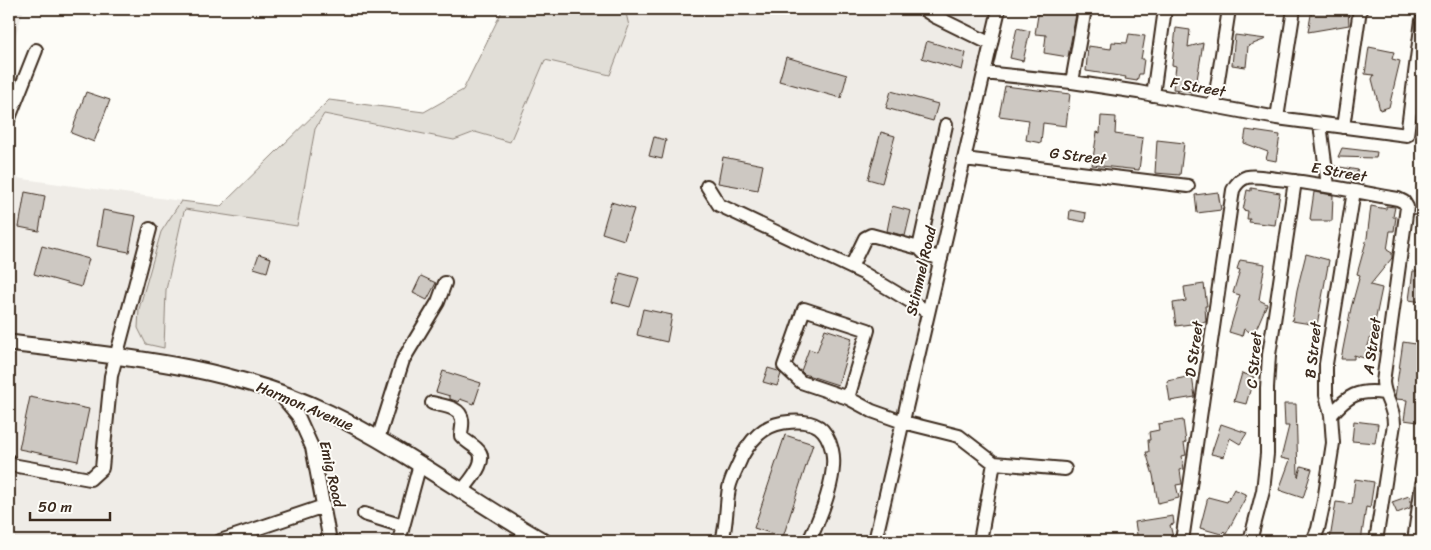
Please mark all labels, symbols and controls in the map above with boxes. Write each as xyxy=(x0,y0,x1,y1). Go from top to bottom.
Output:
street label: F Street xyxy=(1168,69,1229,105)
street label: G Street xyxy=(1048,140,1109,172)
street label: E Street xyxy=(1309,154,1370,190)
street label: Stimmel Road xyxy=(898,223,944,318)
street label: A Street xyxy=(1355,315,1389,377)
street label: D Street xyxy=(1177,318,1211,379)
street label: B Street xyxy=(1297,319,1329,380)
street label: C Street xyxy=(1239,330,1270,389)
street label: Harmon Avenue xyxy=(252,374,358,438)
street label: Emig Road xyxy=(312,438,353,511)
scale bar xyxy=(30,490,110,522)
text: 50 m xyxy=(38,494,73,520)

